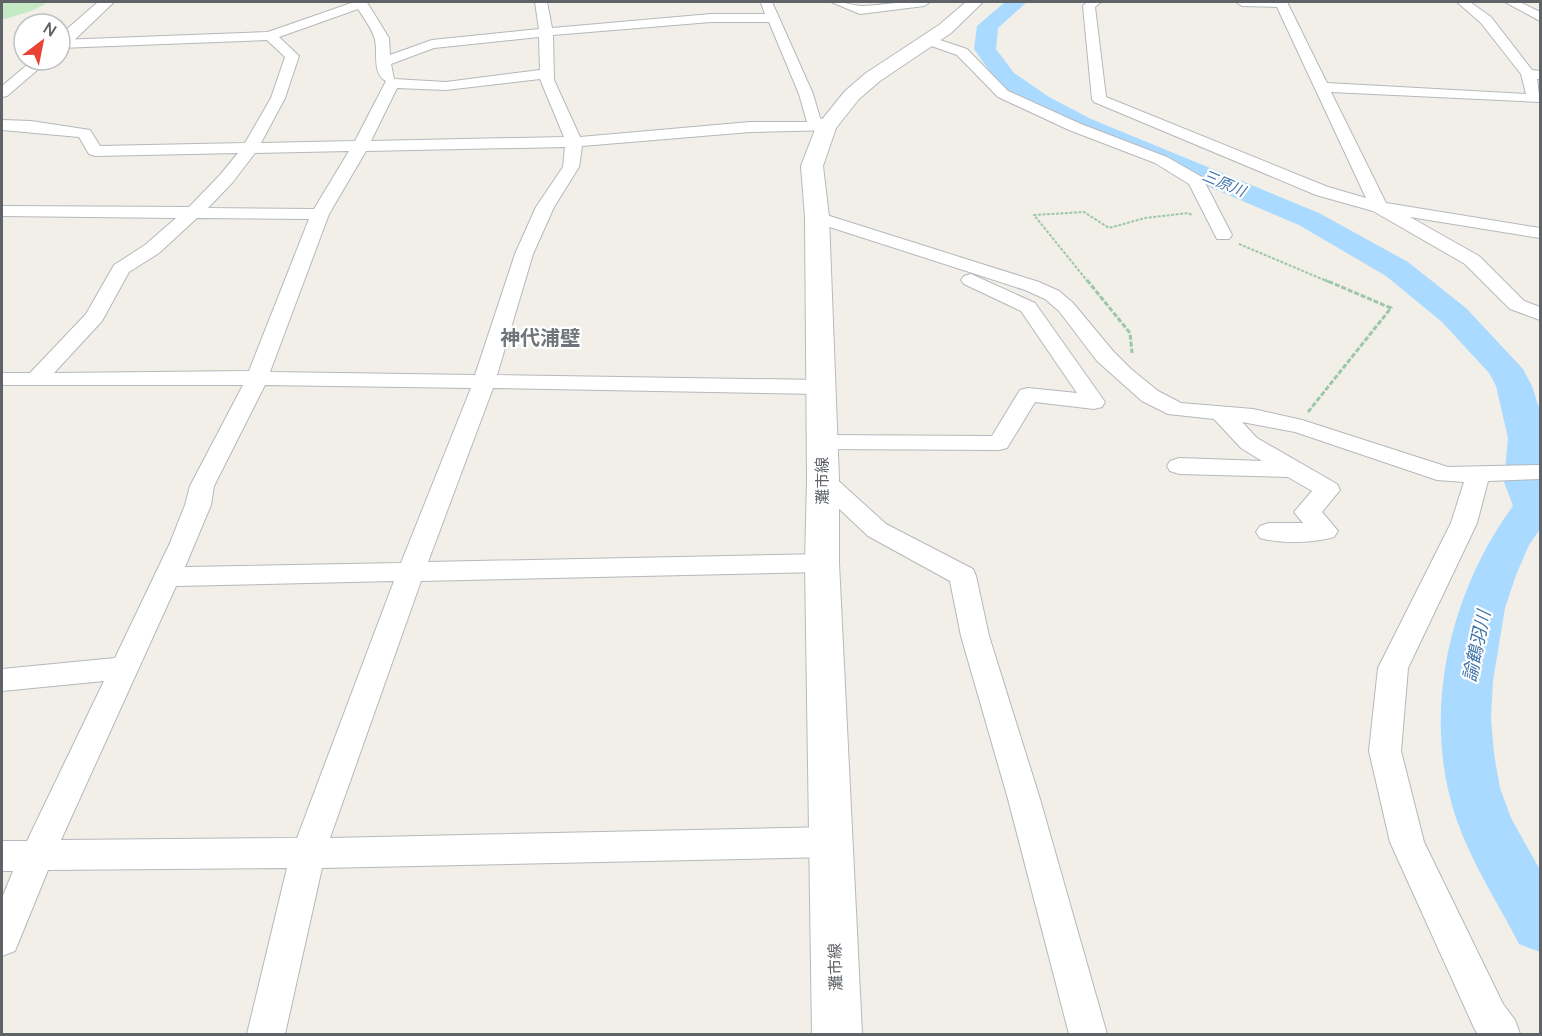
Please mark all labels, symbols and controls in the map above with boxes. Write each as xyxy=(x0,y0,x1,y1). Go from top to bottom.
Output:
north arrow xyxy=(12,12,72,72)
text: N xyxy=(39,17,61,42)
water label: 三原川 xyxy=(1199,165,1251,202)
district label: 神代浦壁 xyxy=(500,324,580,351)
street label: 灘市線 xyxy=(811,457,833,505)
water label: 諭鶴羽川 xyxy=(1457,606,1496,684)
street label: 灘市線 xyxy=(823,943,847,991)

